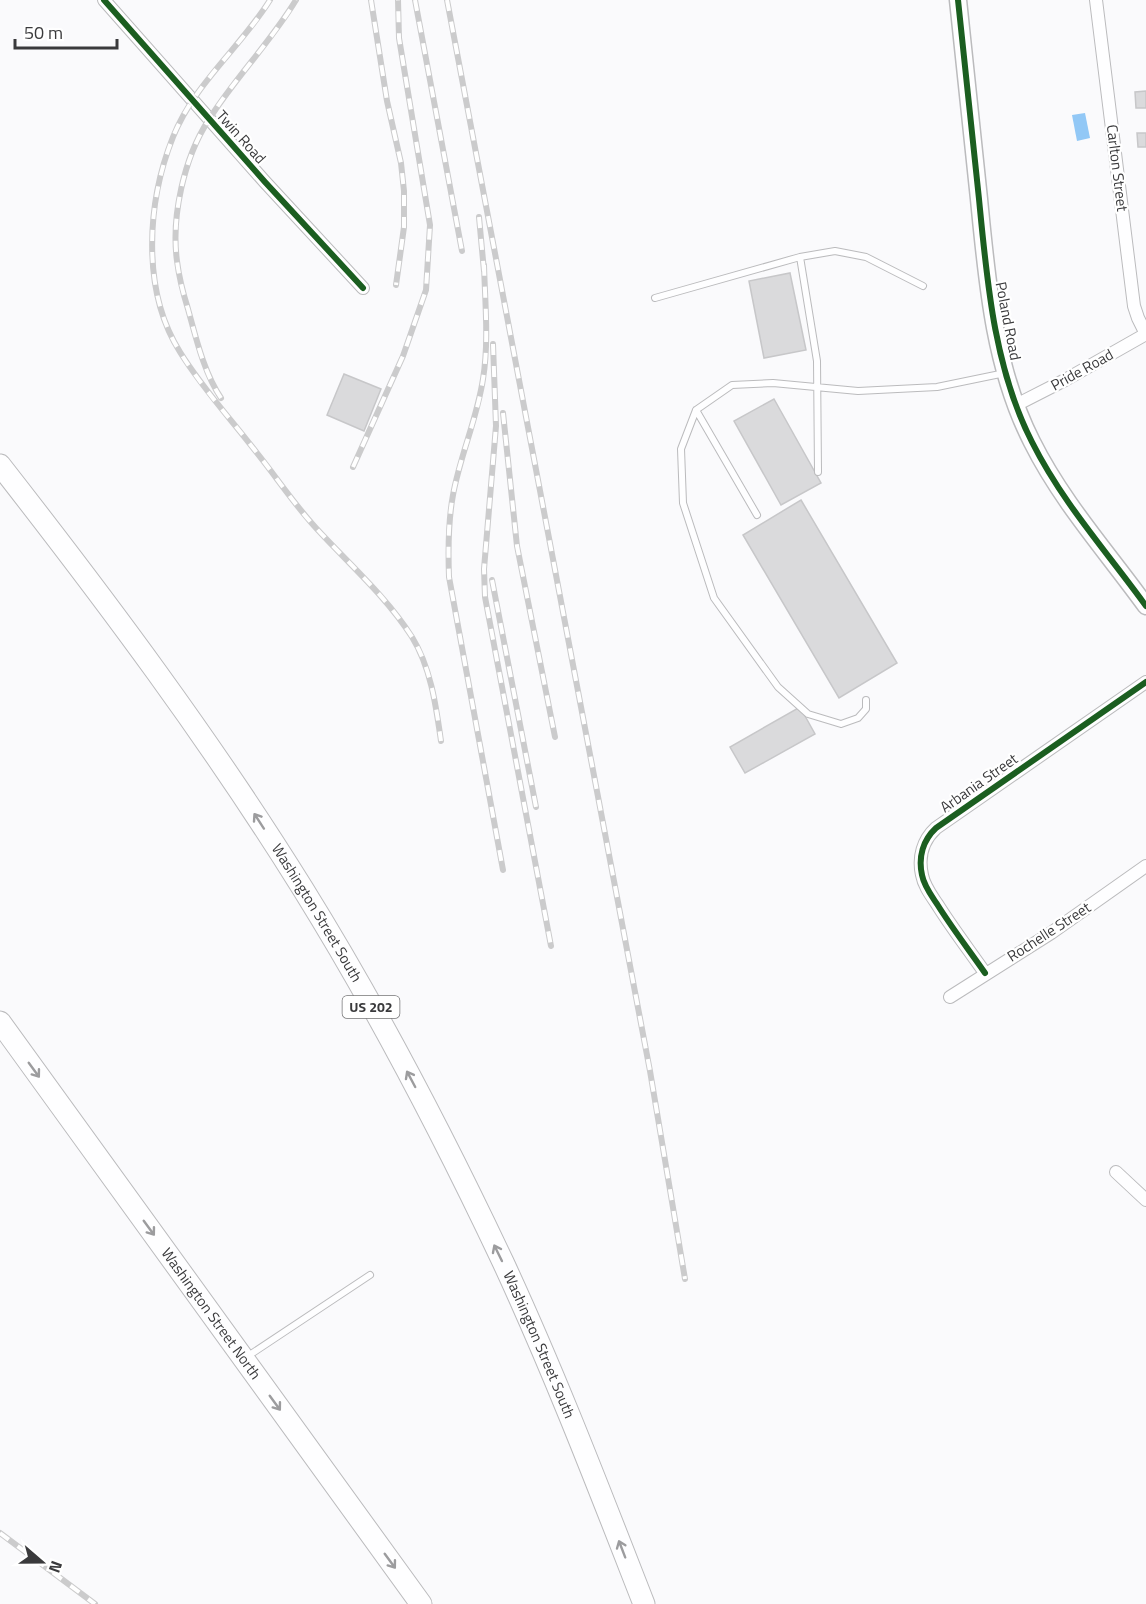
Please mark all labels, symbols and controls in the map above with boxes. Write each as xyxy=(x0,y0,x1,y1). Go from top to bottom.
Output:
scale bar xyxy=(15,12,117,50)
text: 50 m xyxy=(24,19,63,46)
street label: Twin Road xyxy=(211,105,272,169)
street label: Carlton Street xyxy=(1101,123,1134,214)
street label: Poland Road xyxy=(990,280,1027,362)
street label: Pride Road xyxy=(1046,343,1117,396)
street label: Arbania Street xyxy=(935,747,1023,818)
one-way arrow xyxy=(253,813,265,829)
street label: Washington Street South xyxy=(266,839,368,986)
street label: Rochelle Street xyxy=(1002,895,1096,967)
road number: US 202 xyxy=(342,996,400,1018)
one-way arrow xyxy=(28,1061,40,1077)
one-way arrow xyxy=(404,1071,416,1089)
one-way arrow xyxy=(142,1219,155,1235)
street label: Washington Street North xyxy=(156,1243,267,1384)
one-way arrow xyxy=(492,1245,504,1263)
street label: Washington Street South xyxy=(498,1267,581,1422)
one-way arrow xyxy=(269,1394,281,1410)
north arrow xyxy=(12,1532,72,1592)
one-way arrow xyxy=(616,1541,627,1559)
one-way arrow xyxy=(383,1552,396,1568)
text: N xyxy=(43,1558,69,1576)

